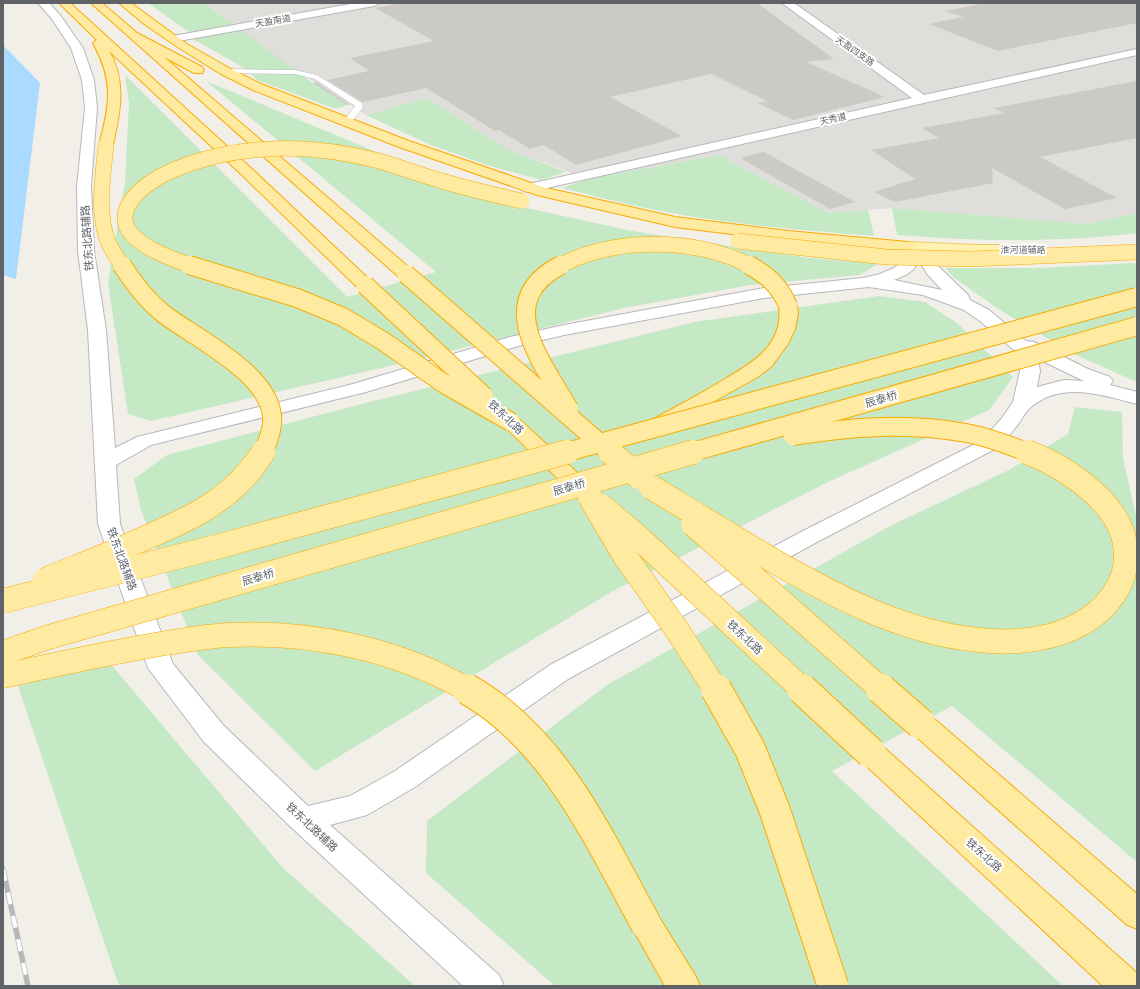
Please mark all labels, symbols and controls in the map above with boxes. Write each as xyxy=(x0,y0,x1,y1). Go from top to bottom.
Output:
street label: 天盈南道 xyxy=(254,13,292,29)
street label: 天盈四支路 xyxy=(834,34,876,68)
street label: 天秀道 xyxy=(819,111,847,127)
street label: 铁东北路辅路 xyxy=(79,205,96,271)
street label: 淮河道辅路 xyxy=(1000,245,1046,255)
street label: 辰泰桥 xyxy=(863,389,899,410)
street label: 铁东北路 xyxy=(485,398,526,437)
street label: 辰泰桥 xyxy=(551,477,587,498)
street label: 铁东北路辅路 xyxy=(104,526,139,592)
street label: 辰泰桥 xyxy=(240,567,276,588)
street label: 铁东北路 xyxy=(724,618,765,657)
street label: 铁东北路辅路 xyxy=(283,800,340,855)
street label: 铁东北路 xyxy=(963,836,1004,875)

